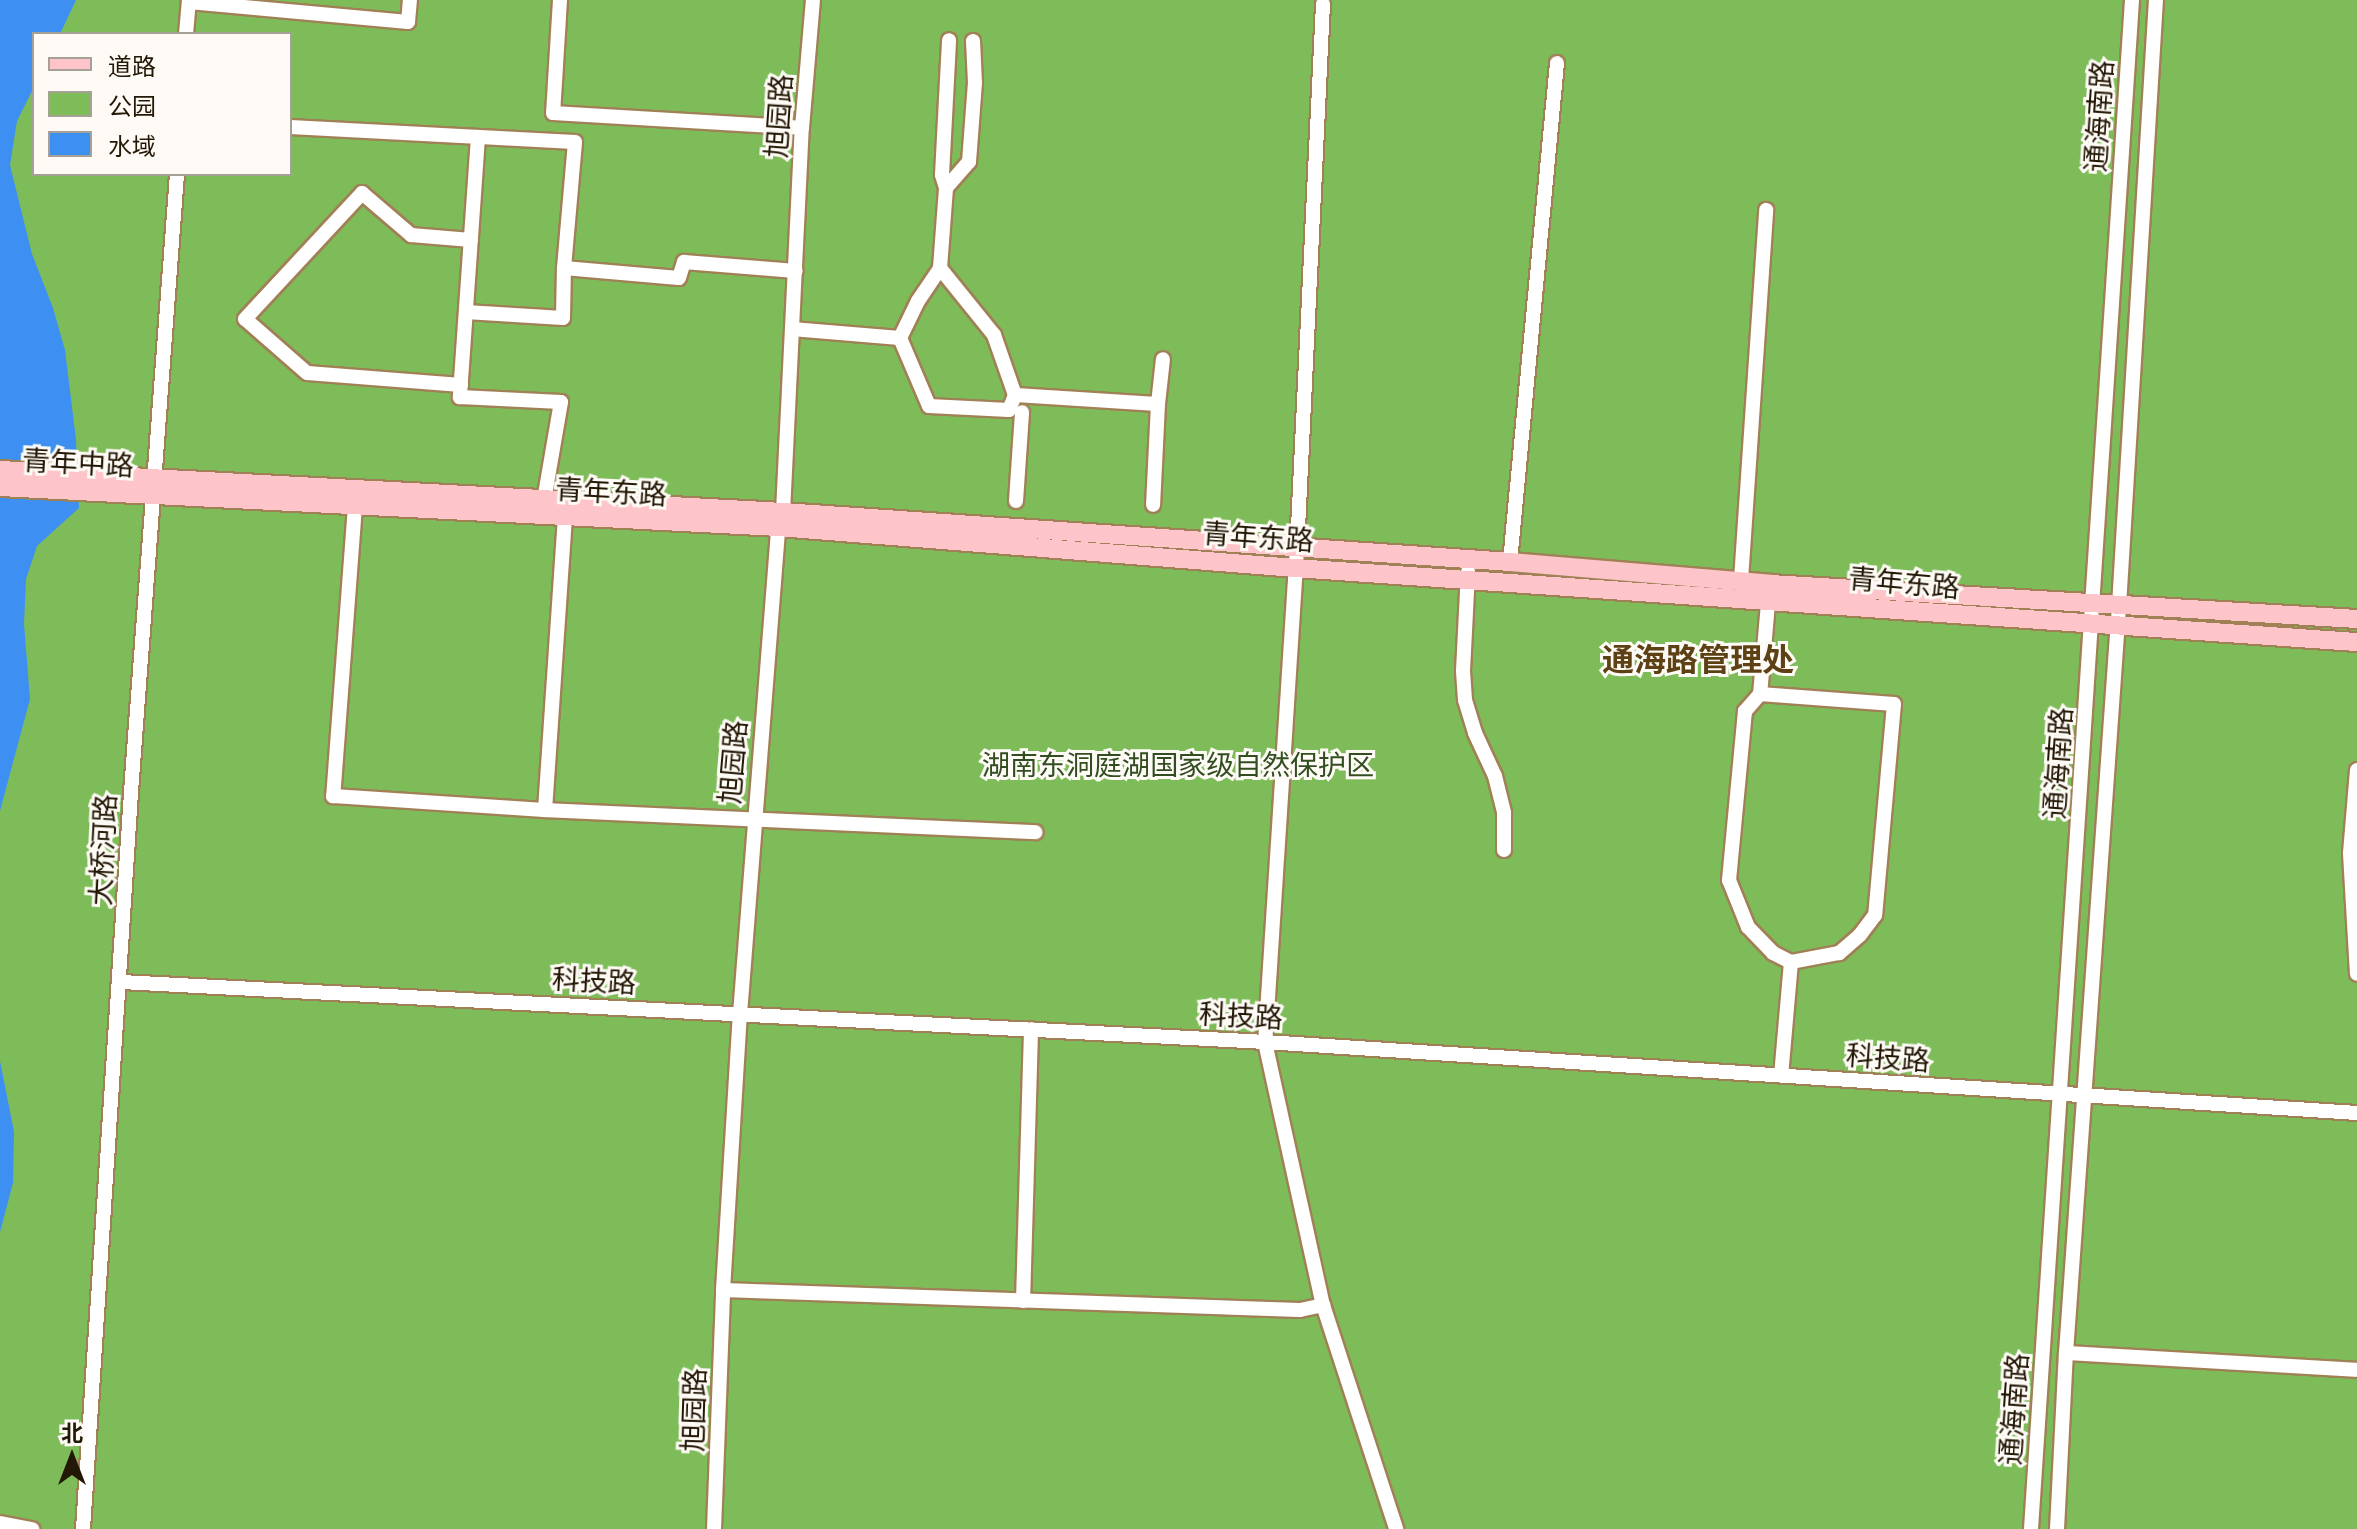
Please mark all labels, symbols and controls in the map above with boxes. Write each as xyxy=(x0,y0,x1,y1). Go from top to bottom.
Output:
legend xyxy=(32,32,292,176)
text: 道路 xyxy=(108,49,156,82)
street label: 通海南路 xyxy=(2077,59,2119,173)
street label: 旭园路 xyxy=(758,73,798,159)
text: 公园 xyxy=(108,89,156,122)
text: 水域 xyxy=(108,129,156,162)
street label: 青年中路 xyxy=(21,442,135,482)
street label: 青年东路 xyxy=(554,471,668,511)
street label: 青年东路 xyxy=(1201,515,1315,557)
street label: 青年东路 xyxy=(1847,560,1961,604)
district label: 通海路管理处 xyxy=(1602,640,1794,678)
street label: 通海南路 xyxy=(2036,706,2078,820)
street label: 旭园路 xyxy=(712,719,752,805)
park label: 湖南东洞庭湖国家级自然保护区 xyxy=(982,747,1374,781)
street label: 大桥河路 xyxy=(82,793,122,907)
street label: 科技路 xyxy=(551,961,637,999)
street label: 科技路 xyxy=(1198,996,1284,1034)
street label: 科技路 xyxy=(1845,1037,1931,1077)
street label: 通海南路 xyxy=(1992,1352,2034,1466)
street label: 旭园路 xyxy=(675,1367,711,1453)
north arrow xyxy=(32,1417,112,1497)
text: 北 xyxy=(61,1418,83,1448)

